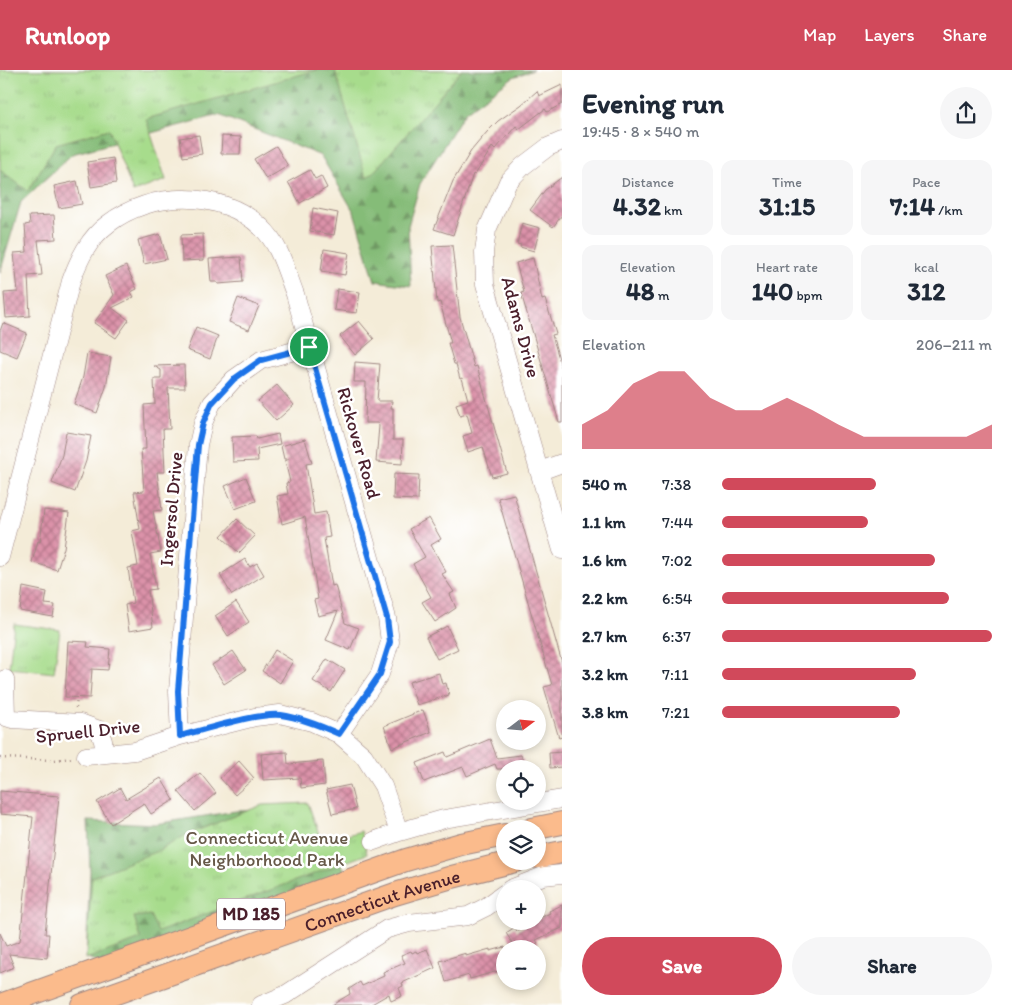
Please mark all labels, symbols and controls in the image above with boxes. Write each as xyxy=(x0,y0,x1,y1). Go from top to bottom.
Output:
text: Runloop xyxy=(25,21,110,50)
text: Map xyxy=(803,24,836,46)
text: Layers xyxy=(864,24,914,46)
text: Share xyxy=(942,24,987,46)
text: Evening run xyxy=(582,86,724,120)
button: share xyxy=(940,87,992,139)
text: 19:45 · 8 × 540 m xyxy=(582,122,700,141)
text: Distance xyxy=(621,174,674,191)
text: Time xyxy=(772,174,802,191)
text: Pace xyxy=(912,174,940,191)
text: 4.32 xyxy=(613,191,661,221)
text: 31:15 xyxy=(759,191,815,221)
text: 7:14 xyxy=(890,191,935,221)
text: km xyxy=(661,202,682,219)
text: /km xyxy=(935,202,963,219)
text: Elevation xyxy=(620,259,675,276)
text: Heart rate xyxy=(756,259,818,276)
text: kcal xyxy=(914,259,939,276)
street label: Adams Drive xyxy=(496,274,546,380)
text: 48 xyxy=(626,276,655,306)
text: 140 xyxy=(751,276,793,306)
text: 312 xyxy=(907,276,946,306)
text: m xyxy=(655,287,670,304)
text: bpm xyxy=(793,287,823,304)
pin xyxy=(288,326,330,368)
icon: arrive xyxy=(295,333,323,361)
text: Elevation xyxy=(582,335,646,354)
text: 206–211 m xyxy=(916,335,992,354)
street label: Rickover Road xyxy=(332,385,386,501)
street label: Ingersol Drive xyxy=(155,451,187,567)
text: 540 m xyxy=(582,475,627,494)
text: 7:38 xyxy=(662,475,691,494)
text: 1.1 km xyxy=(582,513,626,532)
text: 7:44 xyxy=(662,513,693,532)
text: 1.6 km xyxy=(582,551,627,570)
text: 7:02 xyxy=(662,551,692,570)
text: 2.2 km xyxy=(582,589,628,608)
text: 6:54 xyxy=(662,589,692,608)
text: 2.7 km xyxy=(582,627,627,646)
text: 6:37 xyxy=(662,627,691,646)
text: 3.2 km xyxy=(582,665,628,684)
text: 7:11 xyxy=(662,665,689,684)
north arrow xyxy=(496,700,546,750)
map controls xyxy=(496,700,546,990)
text: 3.8 km xyxy=(582,703,628,722)
text: 7:21 xyxy=(662,703,690,722)
street label: Spruell Drive xyxy=(35,714,141,748)
button: locate xyxy=(496,760,546,810)
button: layers xyxy=(496,820,546,870)
park label: Connecticut Avenue Neighborhood Park xyxy=(186,826,348,871)
street label: Connecticut Avenue xyxy=(301,864,462,937)
button: + xyxy=(496,880,546,930)
road number: MD 185 xyxy=(217,899,285,930)
button: Save xyxy=(582,937,782,995)
button: Share xyxy=(792,937,992,995)
button: − xyxy=(496,940,546,990)

